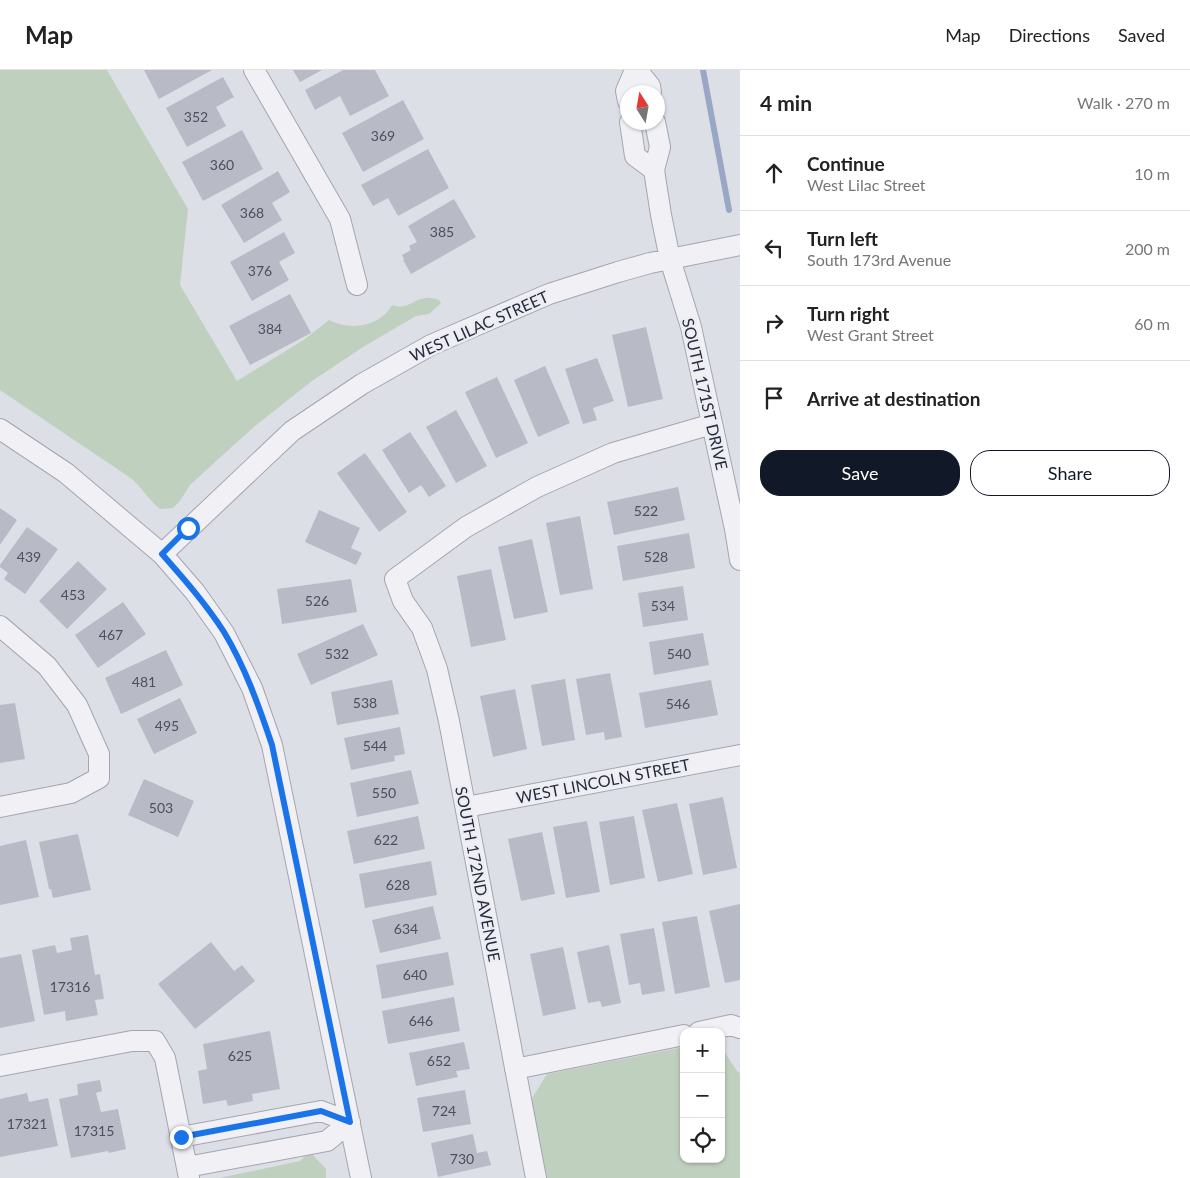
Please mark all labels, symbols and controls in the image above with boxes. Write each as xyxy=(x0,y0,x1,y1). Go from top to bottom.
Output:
text: Map xyxy=(25,20,73,49)
text: Map xyxy=(945,24,981,46)
text: Directions xyxy=(1009,24,1090,46)
text: Saved xyxy=(1118,24,1165,46)
north arrow xyxy=(620,85,665,130)
text: 4 min xyxy=(760,90,812,115)
text: Walk · 270 m xyxy=(1077,93,1170,112)
house number: 352 xyxy=(184,108,208,125)
house number: 369 xyxy=(371,127,395,144)
text: Continue xyxy=(807,152,885,175)
house number: 360 xyxy=(210,156,234,173)
icon: ahead xyxy=(760,159,788,187)
text: 10 m xyxy=(1134,164,1170,183)
text: West Lilac Street xyxy=(807,175,926,194)
house number: 368 xyxy=(240,204,264,221)
house number: 385 xyxy=(430,223,454,240)
text: Turn left xyxy=(807,227,878,250)
icon: left xyxy=(760,234,788,262)
text: 200 m xyxy=(1125,239,1170,258)
text: South 173rd Avenue xyxy=(807,250,951,269)
house number: 376 xyxy=(248,262,272,279)
street label: WEST LILAC STREET xyxy=(406,286,552,365)
text: Turn right xyxy=(807,302,889,325)
icon: right xyxy=(760,309,788,337)
text: 60 m xyxy=(1134,314,1170,333)
street label: SOUTH 171ST DRIVE xyxy=(679,316,732,472)
house number: 384 xyxy=(258,320,282,337)
text: West Grant Street xyxy=(807,325,934,344)
icon: arrive xyxy=(760,384,788,412)
text: Arrive at destination xyxy=(807,387,980,410)
button: Save xyxy=(760,450,960,496)
button: Share xyxy=(970,450,1170,496)
house number: 522 xyxy=(634,502,658,519)
route start xyxy=(177,517,200,540)
house number: 439 xyxy=(17,548,41,565)
house number: 528 xyxy=(644,548,668,565)
house number: 453 xyxy=(61,586,85,603)
house number: 526 xyxy=(305,592,329,609)
house number: 534 xyxy=(651,597,675,614)
house number: 467 xyxy=(99,626,123,643)
house number: 532 xyxy=(325,645,349,662)
house number: 540 xyxy=(667,645,691,662)
house number: 481 xyxy=(132,673,156,690)
house number: 538 xyxy=(353,694,377,711)
house number: 546 xyxy=(666,695,690,712)
house number: 495 xyxy=(155,717,179,734)
house number: 544 xyxy=(363,737,387,754)
street label: WEST LINCOLN STREET xyxy=(515,754,692,807)
house number: 550 xyxy=(372,784,396,801)
street label: SOUTH 172ND AVENUE xyxy=(452,785,505,963)
house number: 503 xyxy=(149,799,173,816)
house number: 622 xyxy=(374,831,398,848)
house number: 628 xyxy=(386,876,410,893)
house number: 634 xyxy=(394,920,418,937)
house number: 640 xyxy=(403,966,427,983)
house number: 17316 xyxy=(50,978,90,995)
house number: 646 xyxy=(409,1012,433,1029)
map controls xyxy=(680,1028,725,1163)
button: + xyxy=(680,1028,725,1073)
house number: 625 xyxy=(228,1047,252,1064)
house number: 652 xyxy=(427,1052,451,1069)
button: − xyxy=(680,1073,725,1118)
house number: 724 xyxy=(432,1102,456,1119)
house number: 17321 xyxy=(7,1115,47,1132)
button: locate xyxy=(680,1118,725,1163)
house number: 17315 xyxy=(74,1122,114,1139)
route end xyxy=(170,1126,193,1149)
house number: 730 xyxy=(450,1150,474,1167)

